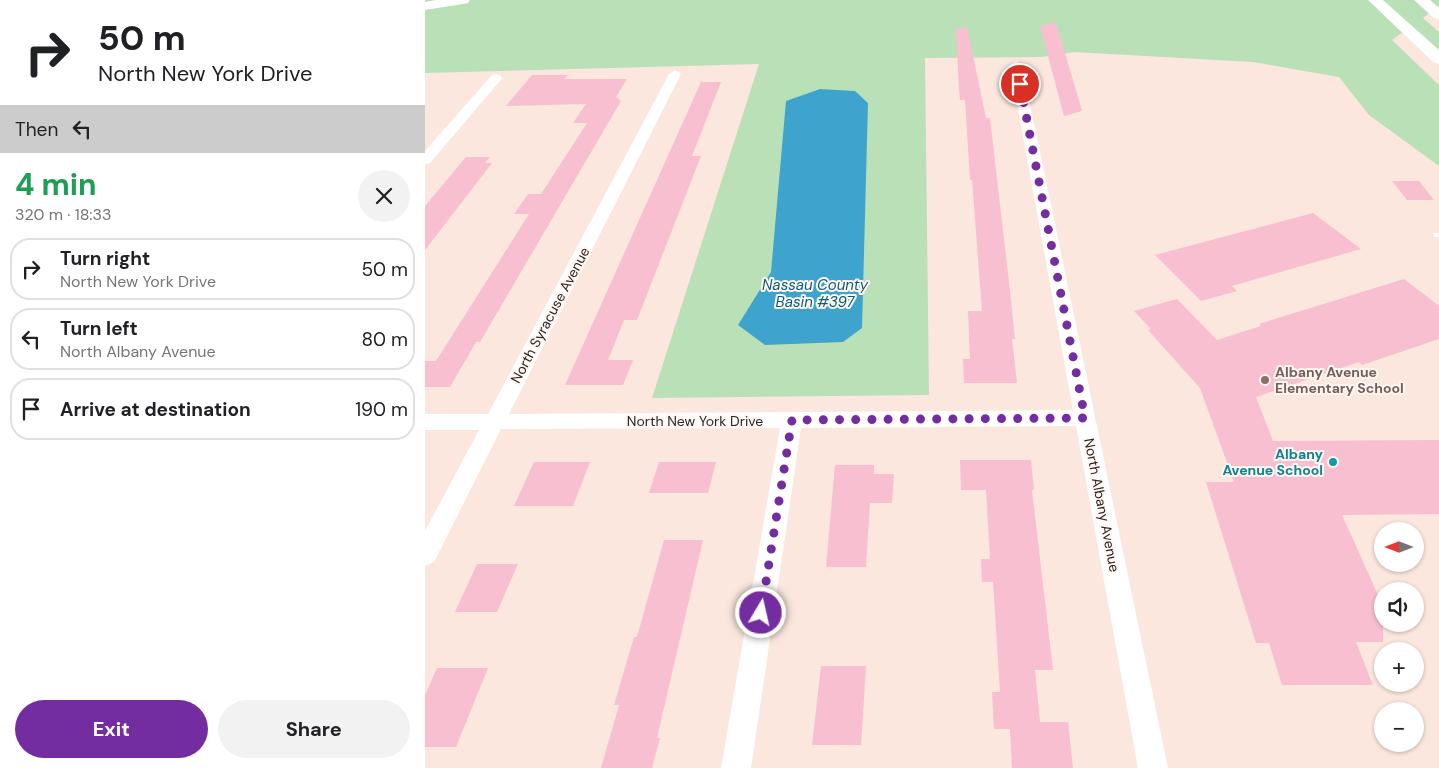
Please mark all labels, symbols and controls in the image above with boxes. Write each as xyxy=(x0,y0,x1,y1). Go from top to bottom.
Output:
text: 50 m xyxy=(98,15,186,61)
icon: right xyxy=(15,20,80,85)
text: North New York Drive xyxy=(98,59,312,88)
pin xyxy=(999,63,1041,105)
icon: arrive xyxy=(1006,70,1034,98)
icon: left xyxy=(68,115,96,143)
text: Then xyxy=(15,117,58,142)
text: 4 min xyxy=(15,165,97,204)
button: close xyxy=(358,170,410,222)
text: 320 m · 18:33 xyxy=(15,204,112,225)
street label: North Syracuse Avenue xyxy=(507,244,594,386)
text: Turn right xyxy=(60,246,150,271)
icon: right xyxy=(17,255,45,283)
text: 50 m xyxy=(361,257,408,282)
text: North New York Drive xyxy=(60,271,216,292)
water label: Nassau County Basin #397 xyxy=(762,275,869,312)
text: Turn left xyxy=(60,316,138,341)
icon: left xyxy=(17,325,45,353)
text: 80 m xyxy=(361,327,408,352)
text: North Albany Avenue xyxy=(60,341,216,362)
place label: Albany Avenue Elementary School xyxy=(1275,363,1404,397)
marker: Albany Avenue Elementary School xyxy=(1259,374,1271,386)
icon: arrive xyxy=(17,395,45,423)
text: Arrive at destination xyxy=(60,397,251,422)
text: 190 m xyxy=(355,397,408,422)
street label: North New York Drive xyxy=(627,412,763,430)
street label: North Albany Avenue xyxy=(1080,436,1124,574)
place label: Albany Avenue School xyxy=(1222,445,1324,479)
marker: Albany Avenue School xyxy=(1327,456,1339,468)
north arrow xyxy=(1374,522,1424,572)
map controls xyxy=(1374,522,1424,752)
button: sound xyxy=(1374,582,1424,632)
position arrow xyxy=(734,586,786,638)
button: + xyxy=(1374,642,1424,692)
button: Exit xyxy=(15,700,208,758)
button: Share xyxy=(218,700,410,758)
button: − xyxy=(1374,702,1424,752)

